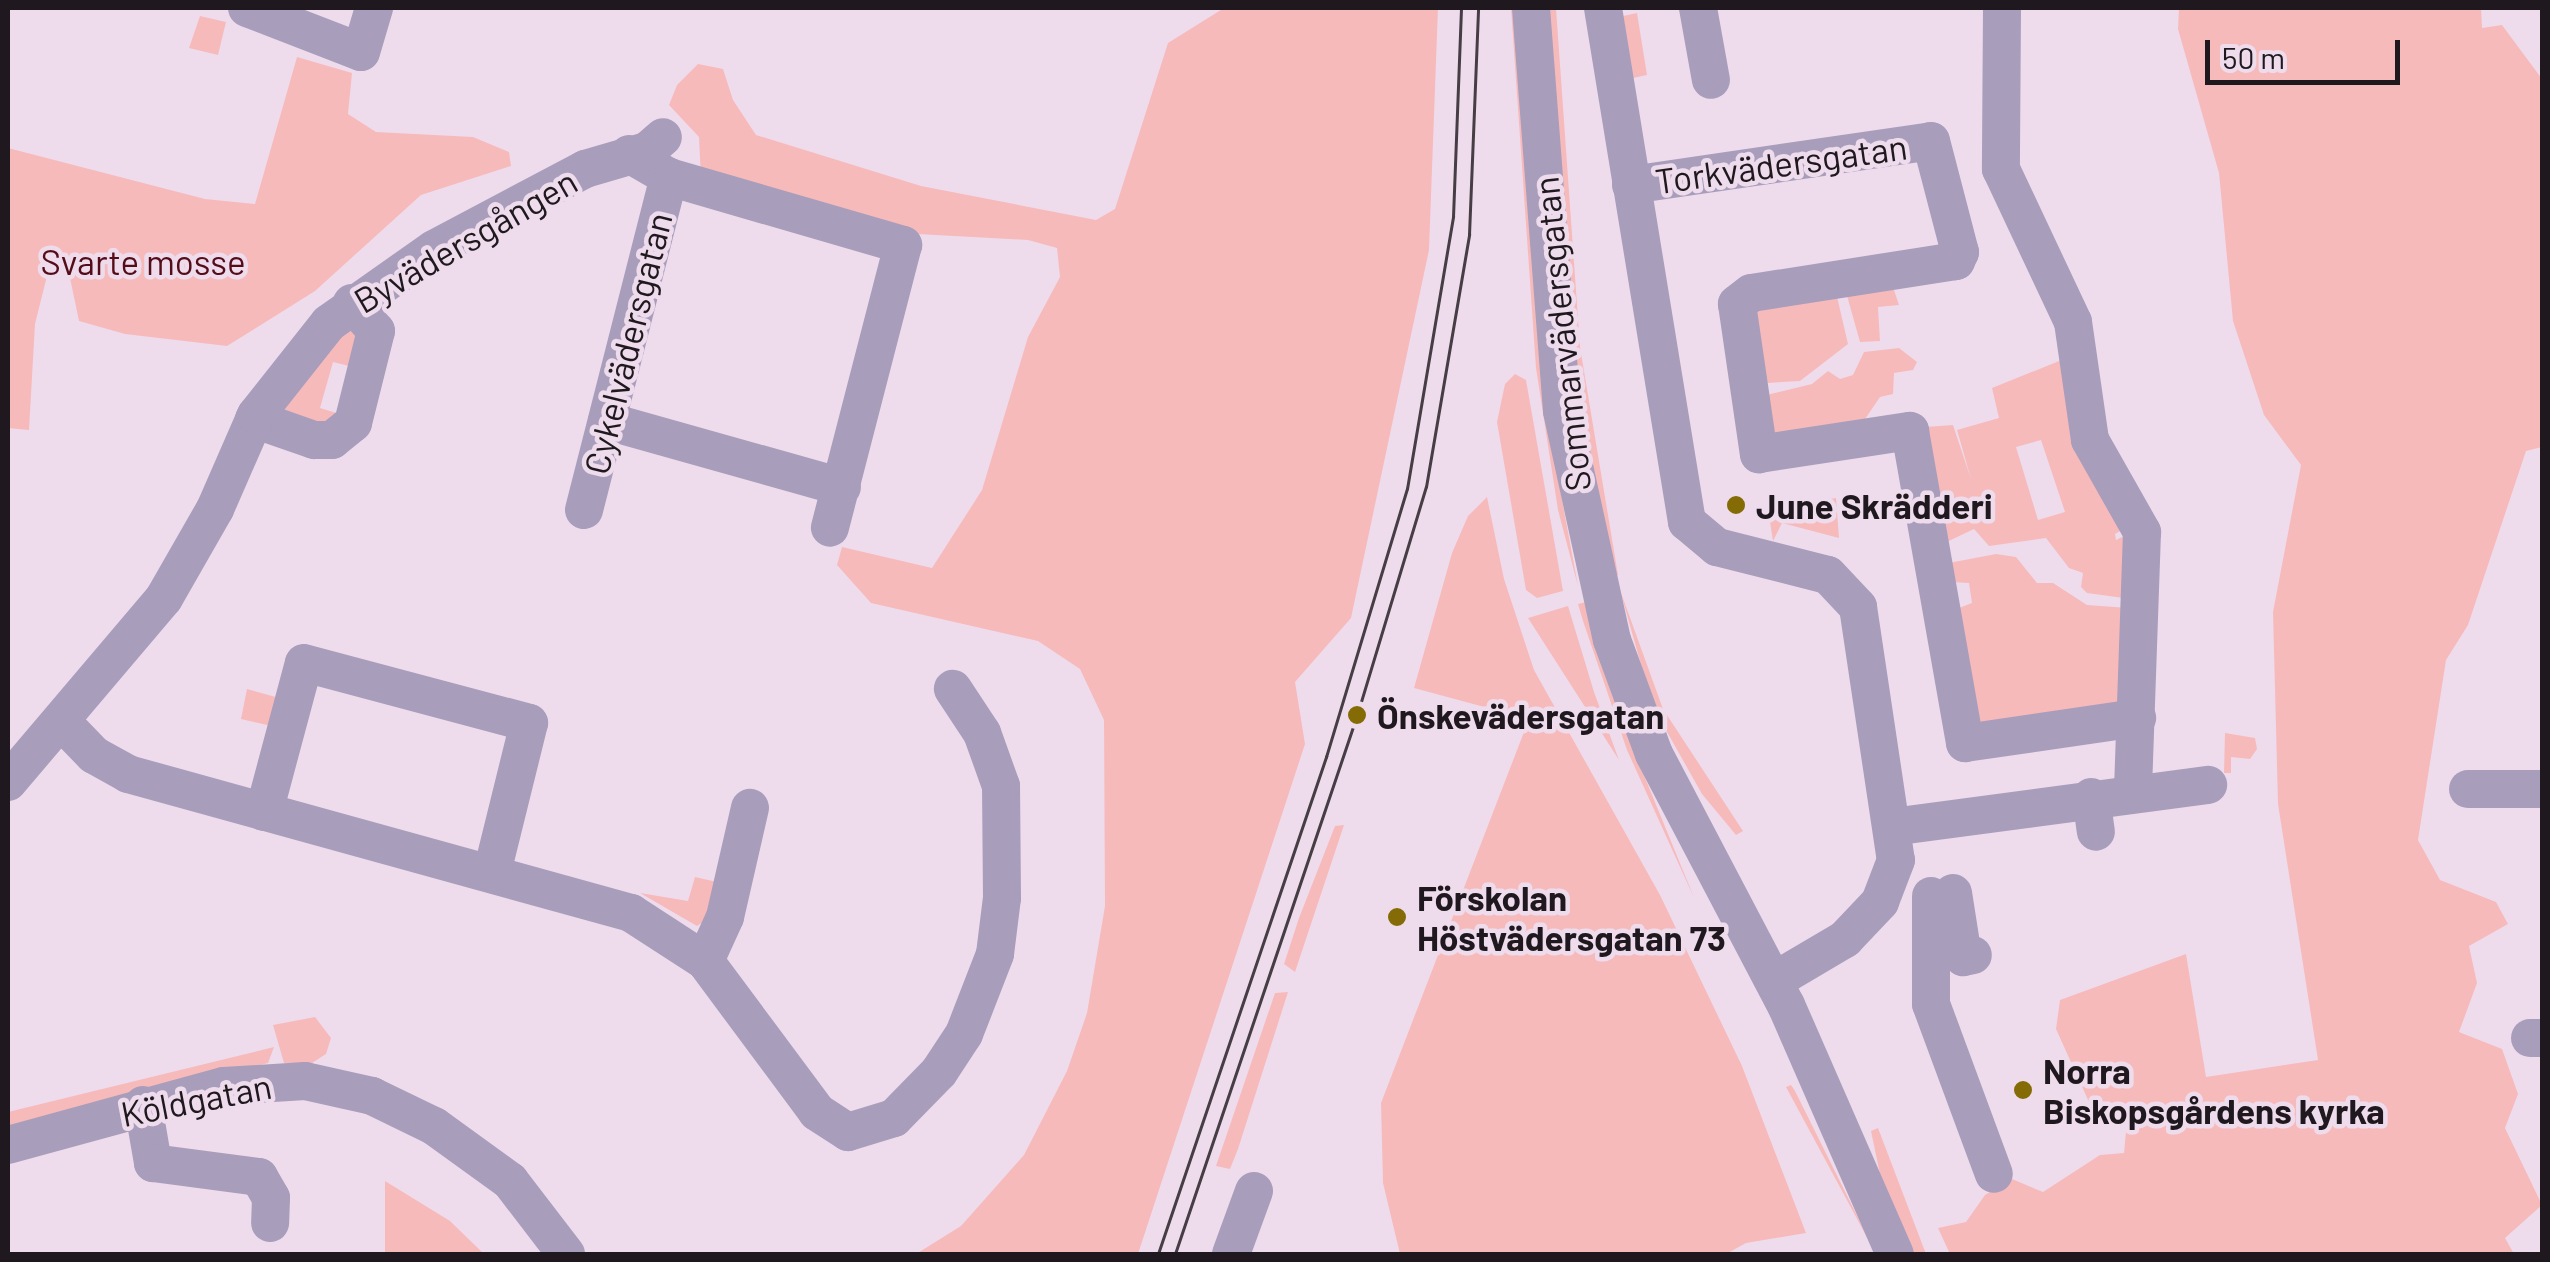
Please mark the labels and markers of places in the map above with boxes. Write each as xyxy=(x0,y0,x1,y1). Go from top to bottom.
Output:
place label: June Skrädderi xyxy=(1756,484,1993,526)
marker: June Skrädderi xyxy=(1725,494,1747,516)
place label: Önskevädersgatan xyxy=(1377,694,1664,736)
marker: Önskevädersgatan xyxy=(1346,704,1368,726)
place label: Förskolan Höstvädersgatan 73 xyxy=(1417,876,1726,958)
marker: Förskolan Höstvädersgatan 73 xyxy=(1386,906,1408,928)
place label: Norra Biskopsgårdens kyrka xyxy=(2043,1049,2385,1131)
marker: Norra Biskopsgårdens kyrka xyxy=(2012,1079,2034,1101)

